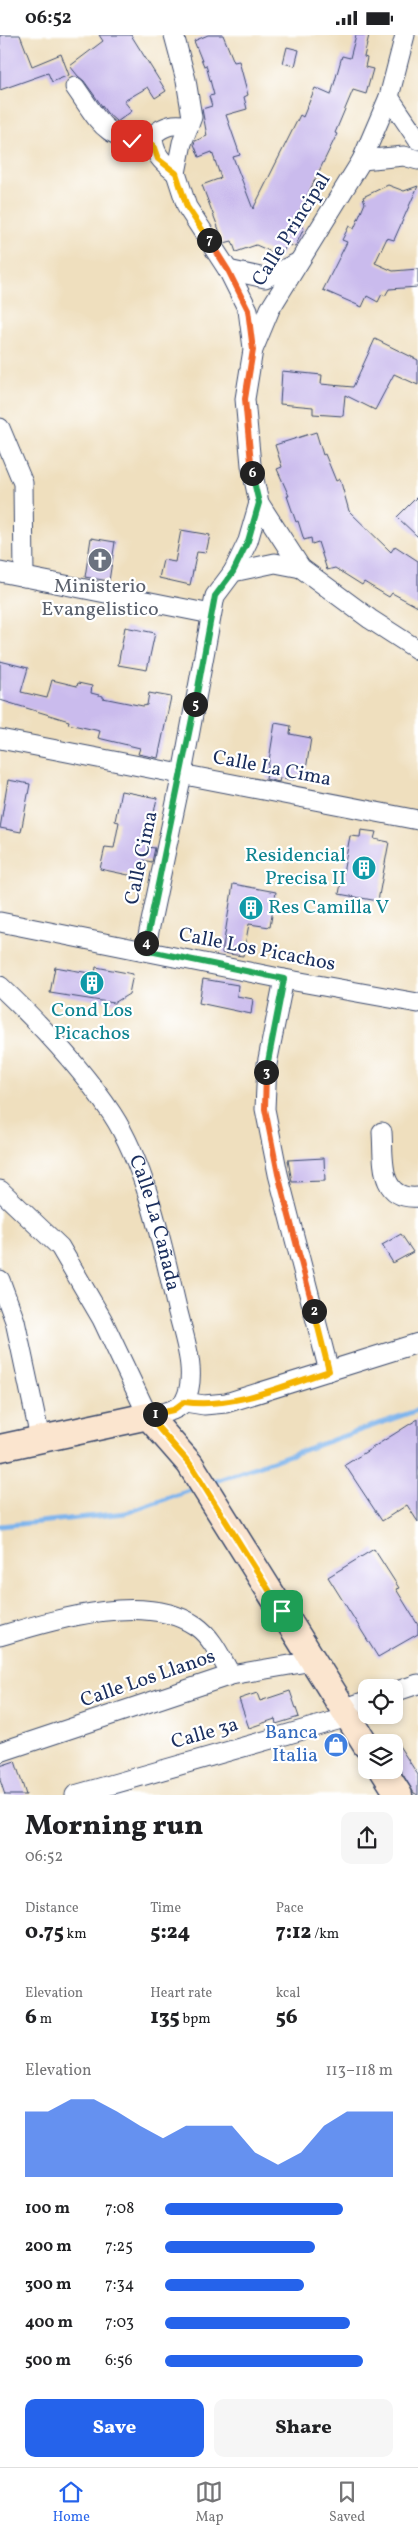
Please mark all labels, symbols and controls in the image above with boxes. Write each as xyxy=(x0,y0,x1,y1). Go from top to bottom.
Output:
text: 06:52 xyxy=(25,5,72,31)
pin xyxy=(111,120,153,162)
icon: check xyxy=(118,127,146,155)
street label: Calle Principal xyxy=(246,168,338,292)
pin: 7 xyxy=(196,227,222,253)
text: 7 xyxy=(206,231,213,250)
pin: 6 xyxy=(240,461,264,485)
text: 6 xyxy=(249,464,256,483)
church icon: Ministerio Evangelistico xyxy=(87,547,113,573)
place label: Ministerio Evangelistico xyxy=(41,573,159,624)
pin: 5 xyxy=(182,691,208,717)
text: 5 xyxy=(192,695,199,714)
street label: Calle La Cima xyxy=(210,744,334,794)
street label: Calle Cima xyxy=(118,808,166,907)
place label: Residencial Precisa II xyxy=(245,842,346,893)
building icon: Residencial Precisa II xyxy=(351,855,377,881)
place label: Res Camilla V xyxy=(268,894,389,922)
building icon: Res Camilla V xyxy=(238,895,264,921)
street label: Calle Los Picachos xyxy=(176,921,338,979)
pin: 4 xyxy=(134,931,158,955)
text: 4 xyxy=(142,934,151,953)
building icon: Cond Los Picachos xyxy=(79,970,105,996)
place label: Cond Los Picachos xyxy=(51,997,133,1048)
pin: 3 xyxy=(254,1059,278,1085)
text: 3 xyxy=(263,1063,270,1082)
street label: Calle La Cañada xyxy=(121,1151,187,1294)
pin: 2 xyxy=(302,1299,326,1323)
text: 2 xyxy=(311,1302,318,1321)
pin: 1 xyxy=(142,1401,168,1427)
text: 1 xyxy=(153,1405,158,1424)
pin xyxy=(261,1590,303,1632)
icon: arrive xyxy=(268,1597,296,1625)
street label: Calle Los Llanos xyxy=(77,1643,219,1715)
map controls xyxy=(358,1679,403,1779)
button: locate xyxy=(358,1679,403,1724)
street label: Calle 3a xyxy=(168,1711,242,1757)
place label: Banca Italia xyxy=(265,1719,318,1770)
shop icon: Banca Italia xyxy=(323,1732,349,1758)
button: layers xyxy=(358,1734,403,1779)
text: Morning run xyxy=(25,1807,203,1846)
button: share xyxy=(341,1812,393,1864)
text: 06:52 xyxy=(25,1846,63,1868)
text: Distance xyxy=(25,1899,79,1918)
text: Time xyxy=(150,1899,181,1918)
text: Pace xyxy=(276,1899,304,1918)
text: 0.75 xyxy=(25,1918,64,1947)
text: 5:24 xyxy=(150,1918,190,1947)
text: 7:12 xyxy=(276,1918,311,1947)
text: km xyxy=(64,1925,87,1944)
text: /km xyxy=(311,1925,339,1944)
text: Elevation xyxy=(25,1984,83,2003)
text: Heart rate xyxy=(150,1984,212,2003)
text: kcal xyxy=(276,1984,301,2003)
text: 6 xyxy=(25,2003,37,2032)
text: 135 xyxy=(150,2003,180,2032)
text: 56 xyxy=(276,2003,298,2032)
text: m xyxy=(37,2010,52,2029)
text: bpm xyxy=(180,2010,211,2029)
text: Elevation xyxy=(25,2060,92,2082)
text: 113–118 m xyxy=(325,2060,393,2082)
text: 100 m xyxy=(25,2198,70,2220)
text: 7:08 xyxy=(105,2198,134,2220)
text: 200 m xyxy=(25,2236,72,2258)
text: 7:25 xyxy=(105,2236,133,2258)
text: 300 m xyxy=(25,2274,71,2296)
text: 7:34 xyxy=(105,2274,134,2296)
text: 400 m xyxy=(25,2312,73,2334)
text: 7:03 xyxy=(105,2312,134,2334)
text: 500 m xyxy=(25,2350,71,2372)
text: 6:56 xyxy=(105,2350,133,2372)
button: Save xyxy=(25,2399,204,2457)
button: Share xyxy=(214,2399,393,2457)
tab: Home xyxy=(53,2478,90,2527)
tab: Map xyxy=(195,2478,223,2527)
tab: Saved xyxy=(329,2478,365,2527)

